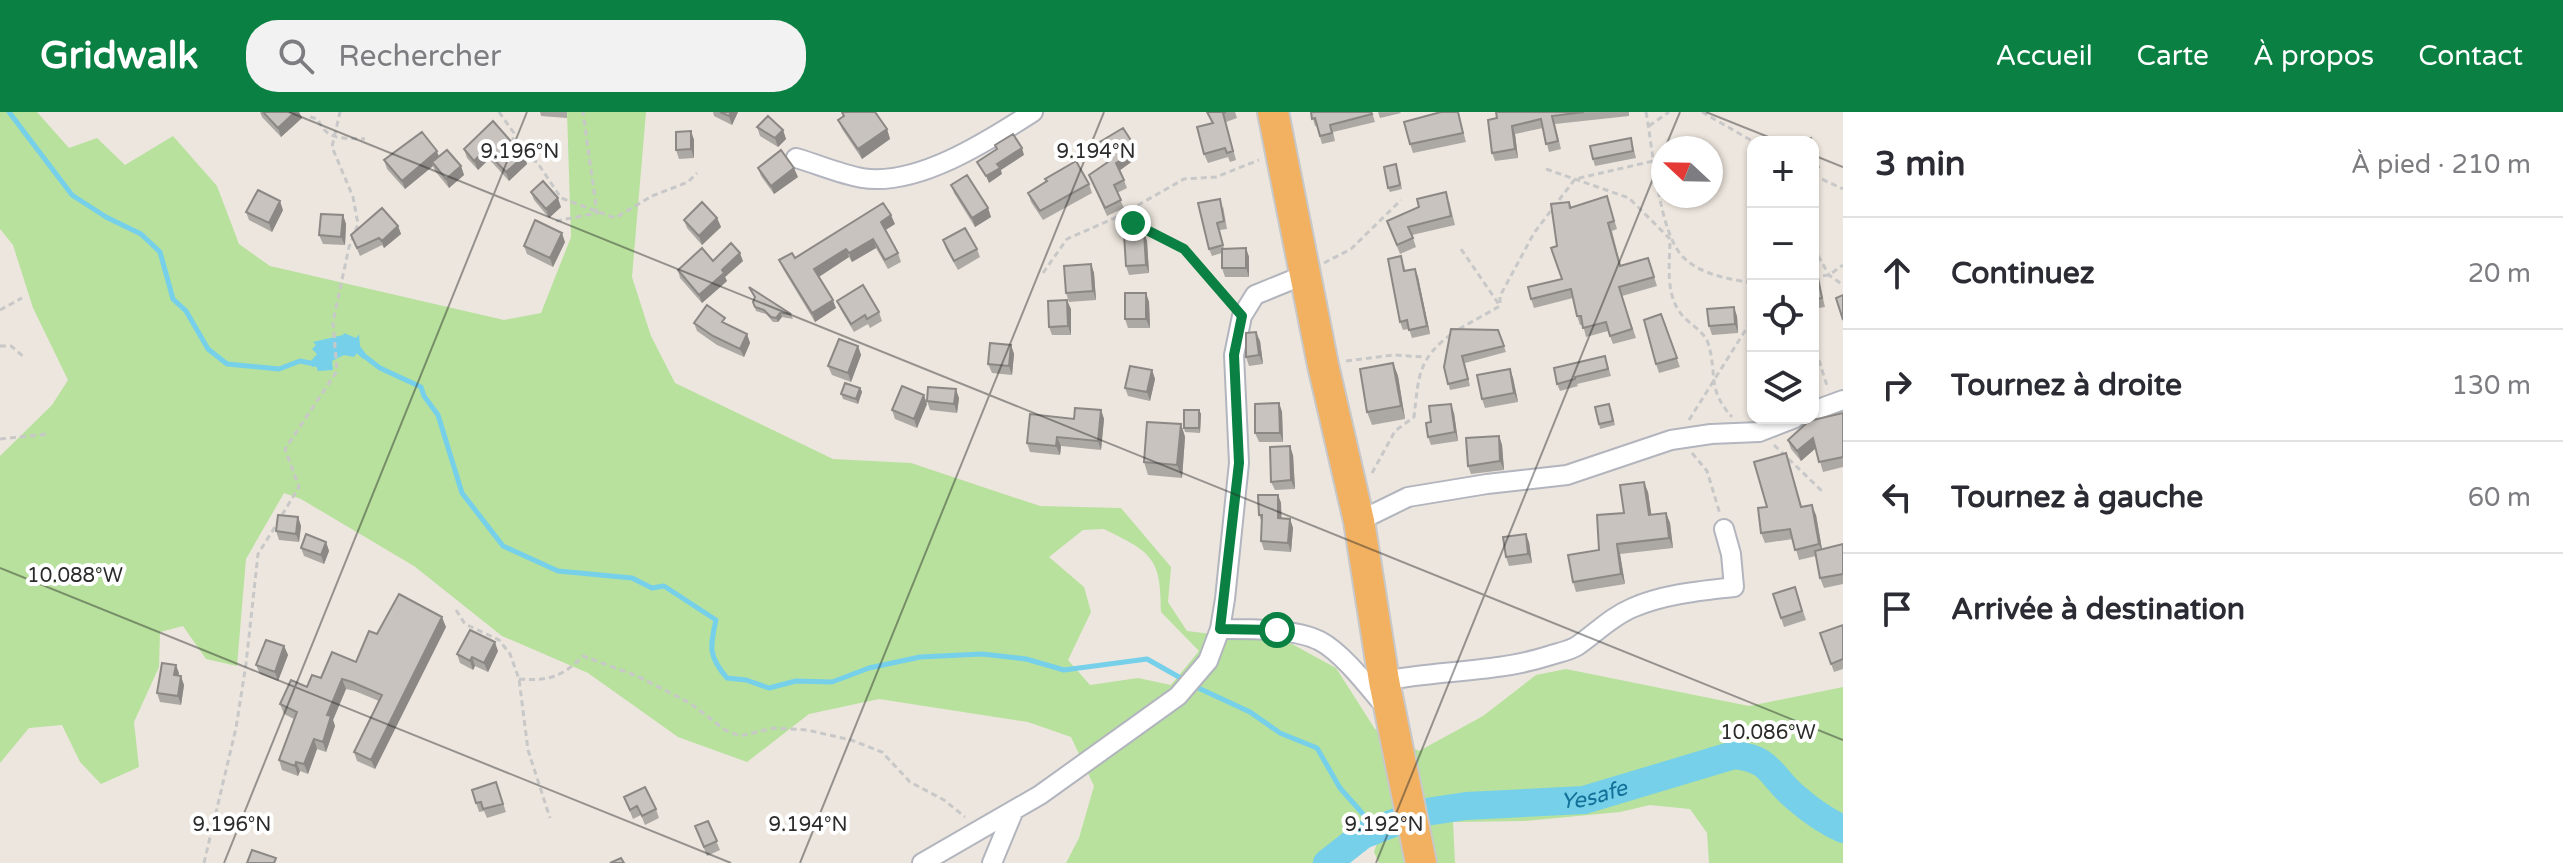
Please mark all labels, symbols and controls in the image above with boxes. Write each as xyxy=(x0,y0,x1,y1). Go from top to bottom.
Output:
search box xyxy=(246,20,806,92)
text: Gridwalk xyxy=(40,33,198,79)
icon: search xyxy=(274,34,318,78)
text: Rechercher xyxy=(338,38,502,75)
text: Accueil xyxy=(1995,39,2093,73)
text: Carte xyxy=(2137,39,2209,73)
text: À propos xyxy=(2253,39,2374,73)
text: Contact xyxy=(2418,39,2523,73)
north arrow xyxy=(1651,136,1723,208)
map controls xyxy=(1747,136,1819,424)
button: + xyxy=(1747,136,1819,208)
text: 9.196°N xyxy=(481,140,559,164)
text: 9.194°N xyxy=(1056,140,1136,164)
text: 3 min xyxy=(1875,144,1966,185)
text: À pied · 210 m xyxy=(2351,149,2531,180)
route end xyxy=(1115,205,1151,241)
button: − xyxy=(1747,208,1819,280)
icon: ahead xyxy=(1875,251,1919,295)
text: Continuez xyxy=(1951,255,2095,292)
text: 20 m xyxy=(2468,258,2531,289)
button: locate xyxy=(1747,280,1819,352)
button: layers xyxy=(1747,352,1819,424)
icon: right xyxy=(1875,363,1919,407)
text: Tournez à droite xyxy=(1951,367,2182,404)
text: 130 m xyxy=(2451,370,2531,401)
icon: left xyxy=(1875,475,1919,519)
text: Tournez à gauche xyxy=(1951,479,2203,516)
text: 60 m xyxy=(2468,482,2531,513)
text: 10.088°W xyxy=(27,564,123,588)
icon: arrive xyxy=(1875,587,1919,631)
text: Arrivée à destination xyxy=(1951,591,2245,628)
route start xyxy=(1259,612,1295,648)
text: 10.086°W xyxy=(1720,721,1816,745)
water label: Yesafe xyxy=(1560,774,1632,814)
text: 9.196°N xyxy=(193,813,271,837)
text: 9.194°N xyxy=(768,813,848,837)
text: 9.192°N xyxy=(1344,813,1424,837)

